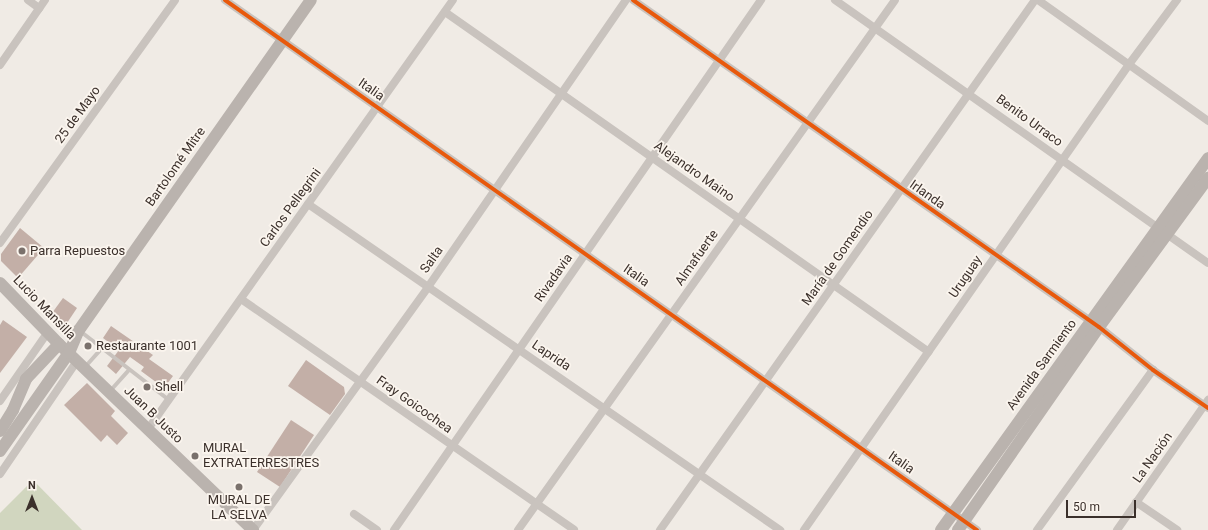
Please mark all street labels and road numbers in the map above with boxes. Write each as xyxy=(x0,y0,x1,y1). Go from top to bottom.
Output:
street label: Italia xyxy=(355,76,387,104)
street label: 25 de Mayo xyxy=(52,83,104,147)
street label: Benito Urraco xyxy=(993,92,1065,150)
street label: Bartolomé Mitre xyxy=(143,124,209,210)
street label: Alejandro Maino xyxy=(651,139,737,205)
street label: Carlos Pellegrini xyxy=(257,165,325,251)
street label: Irlanda xyxy=(906,177,948,213)
street label: María de Gomendio xyxy=(799,207,877,309)
street label: Almafuerte xyxy=(672,227,722,289)
street label: Salta xyxy=(417,244,447,276)
street label: Rivadavia xyxy=(532,251,576,305)
street label: Uruguay xyxy=(946,253,986,301)
street label: Italia xyxy=(620,262,652,290)
street label: Lucio Mansilla xyxy=(9,273,79,343)
street label: Avenida Sarmiento xyxy=(1004,316,1080,414)
street label: Laprida xyxy=(529,337,573,375)
street label: Fray Goicochea xyxy=(373,373,455,437)
street label: Juan B Justo xyxy=(120,383,186,447)
street label: La Nación xyxy=(1130,430,1176,486)
street label: Italia xyxy=(885,449,917,477)

